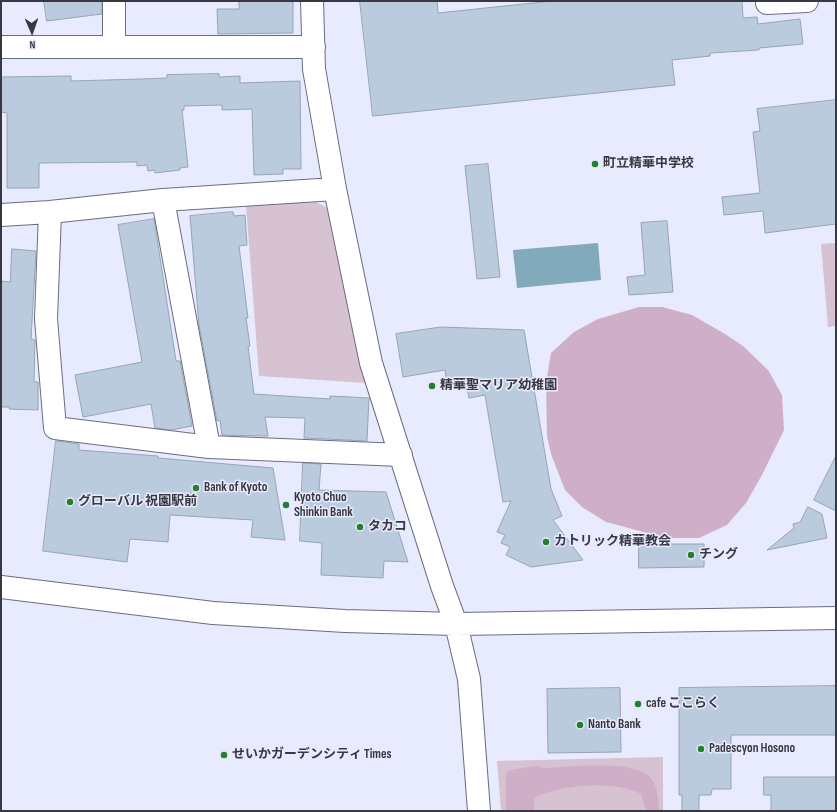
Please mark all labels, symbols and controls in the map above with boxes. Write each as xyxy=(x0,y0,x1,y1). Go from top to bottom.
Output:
north arrow xyxy=(12,12,52,52)
text: N xyxy=(29,38,36,51)
place label: 町立精華中学校 xyxy=(603,156,694,172)
marker: 町立精華中学校 xyxy=(590,159,600,169)
place label: 精華聖マリア幼稚園 xyxy=(440,378,557,394)
marker: 精華聖マリア幼稚園 xyxy=(427,381,437,391)
place label: Bank of Kyoto xyxy=(204,480,267,496)
marker: Bank of Kyoto xyxy=(191,483,201,493)
place label: Kyoto Chuo Shinkin Bank xyxy=(294,490,353,521)
place label: グローバル 祝園駅前 xyxy=(78,494,197,510)
marker: グローバル 祝園駅前 xyxy=(65,497,75,507)
marker: Kyoto Chuo Shinkin Bank xyxy=(281,500,291,510)
place label: タカコ xyxy=(368,519,407,535)
marker: タカコ xyxy=(355,522,365,532)
place label: カトリック精華教会 xyxy=(554,534,671,550)
marker: カトリック精華教会 xyxy=(541,537,551,547)
place label: チング xyxy=(699,547,738,563)
marker: チング xyxy=(686,550,696,560)
place label: cafe ここらく xyxy=(646,696,720,712)
marker: cafe ここらく xyxy=(633,699,643,709)
place label: Nanto Bank xyxy=(588,717,641,733)
marker: Nanto Bank xyxy=(575,720,585,730)
place label: Padescyon Hosono xyxy=(709,741,795,757)
marker: Padescyon Hosono xyxy=(696,744,706,754)
place label: せいかガーデンシティ Times xyxy=(232,747,391,763)
marker: せいかガーデンシティ Times xyxy=(219,750,229,760)

